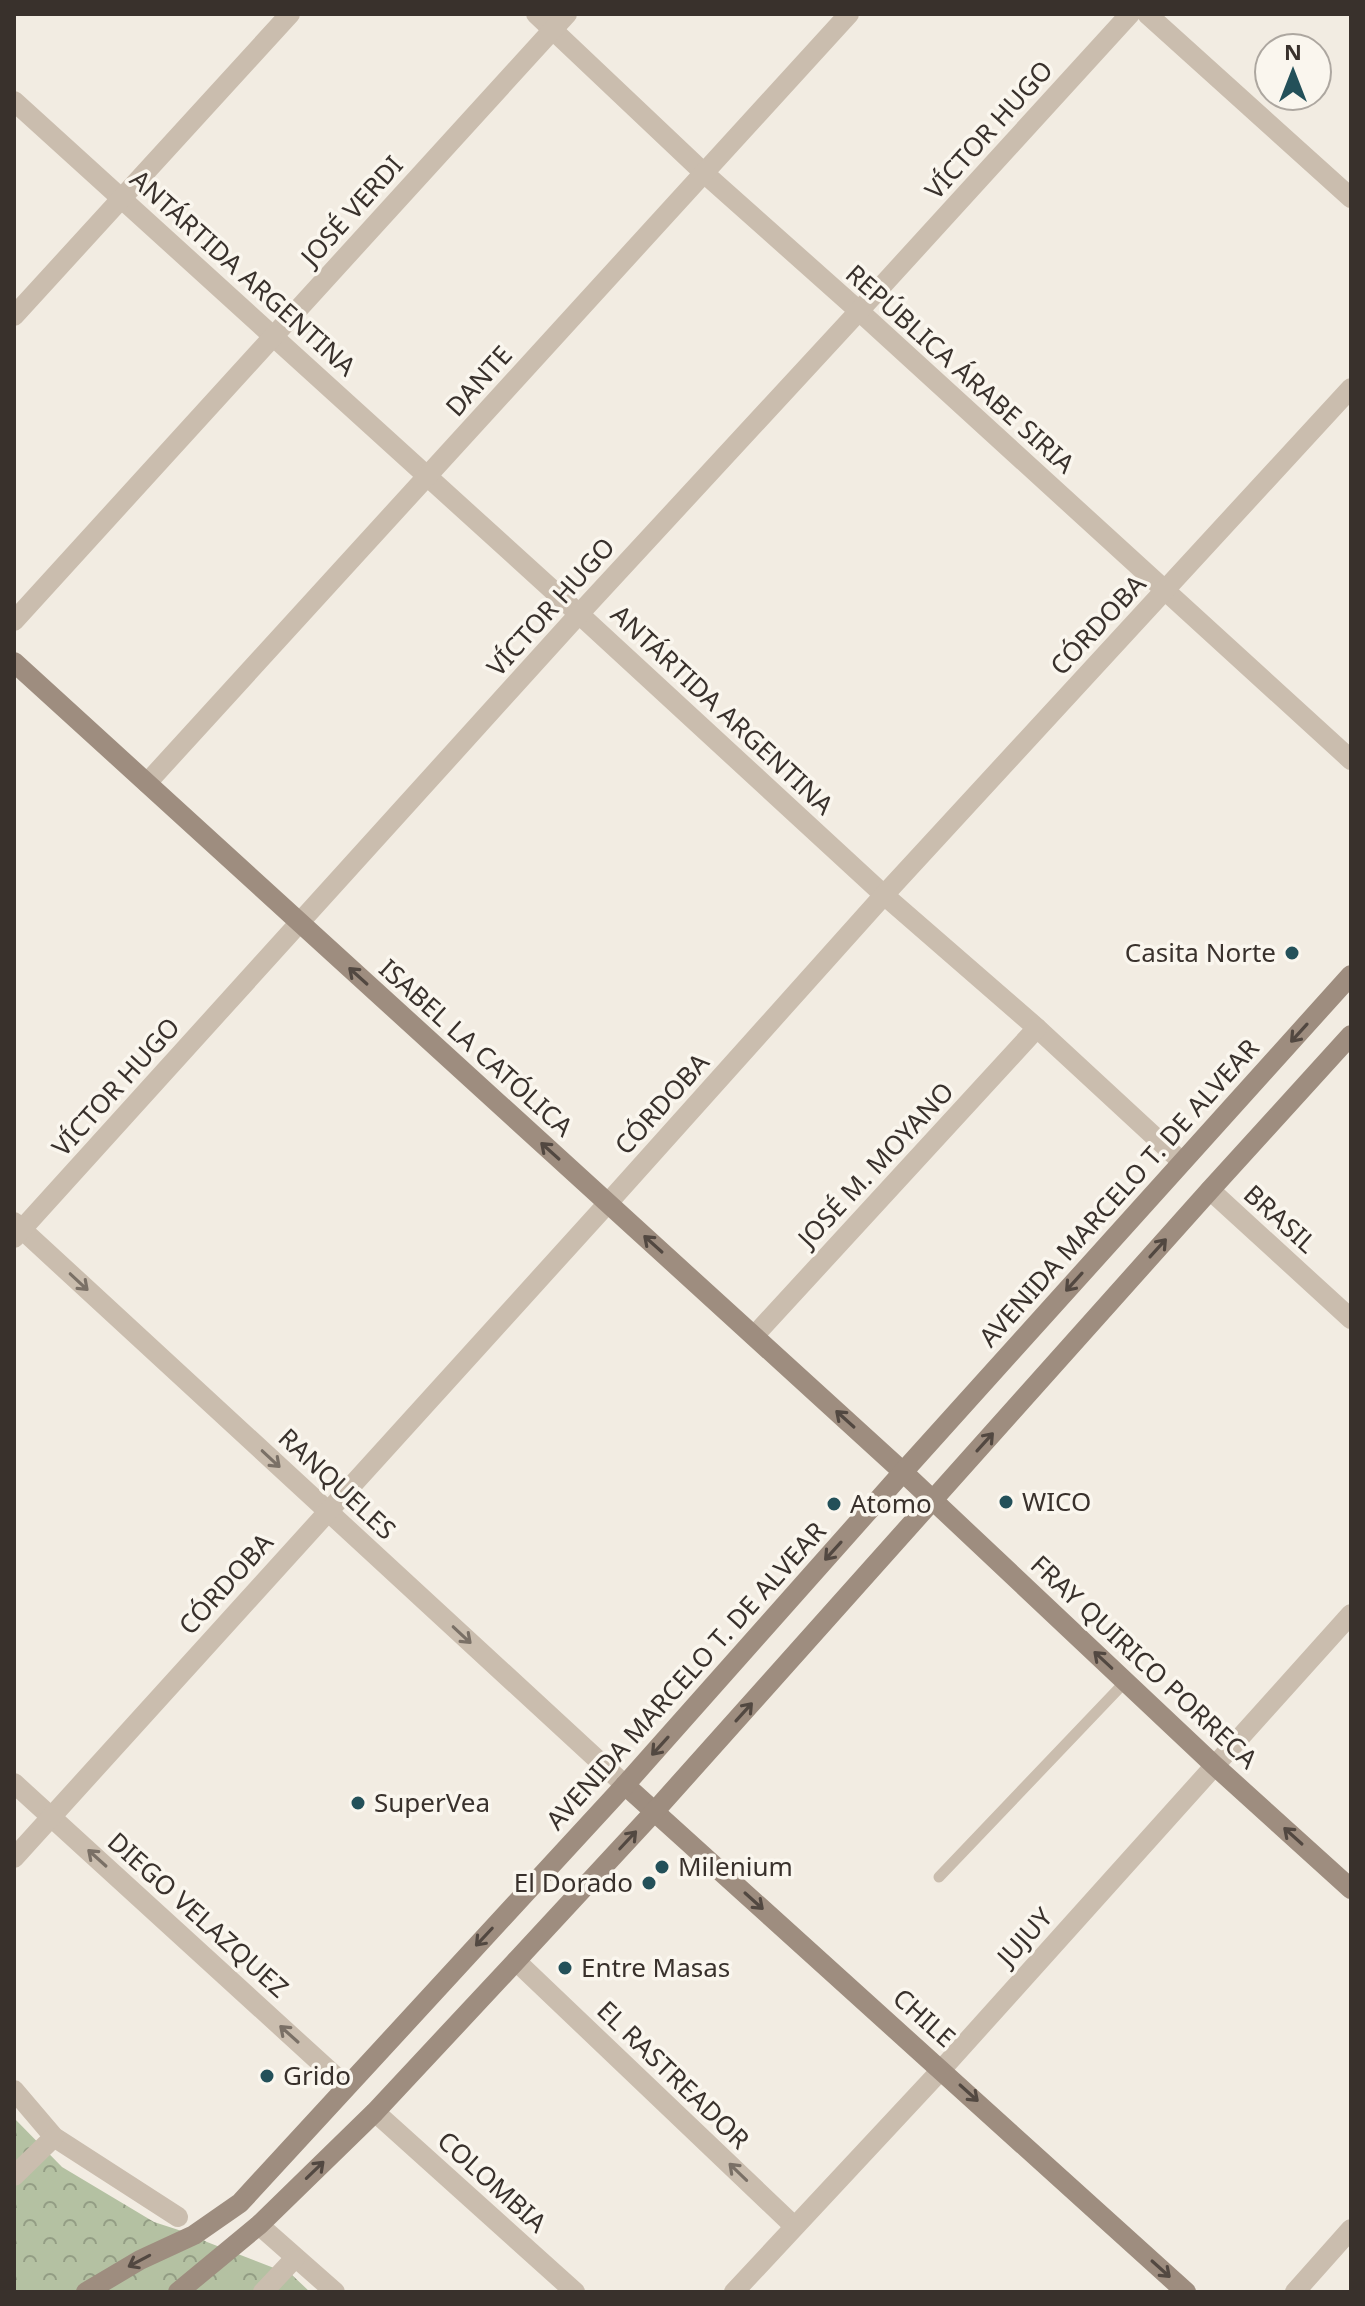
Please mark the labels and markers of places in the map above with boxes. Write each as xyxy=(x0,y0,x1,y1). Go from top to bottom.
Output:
place label: Casita Norte xyxy=(1125,934,1276,970)
marker: Casita Norte xyxy=(1283,944,1301,962)
place label: WICO xyxy=(1022,1483,1091,1519)
place label: Atomo xyxy=(850,1485,932,1521)
marker: WICO xyxy=(997,1493,1015,1511)
marker: Atomo xyxy=(825,1495,843,1513)
place label: SuperVea xyxy=(374,1784,490,1820)
marker: SuperVea xyxy=(349,1794,367,1812)
place label: Milenium xyxy=(678,1848,793,1884)
marker: Milenium xyxy=(653,1858,671,1876)
place label: El Dorado xyxy=(514,1864,633,1900)
marker: El Dorado xyxy=(640,1874,658,1892)
place label: Entre Masas xyxy=(581,1949,730,1985)
marker: Entre Masas xyxy=(556,1959,574,1977)
place label: Grido xyxy=(283,2057,351,2093)
marker: Grido xyxy=(258,2067,276,2085)

